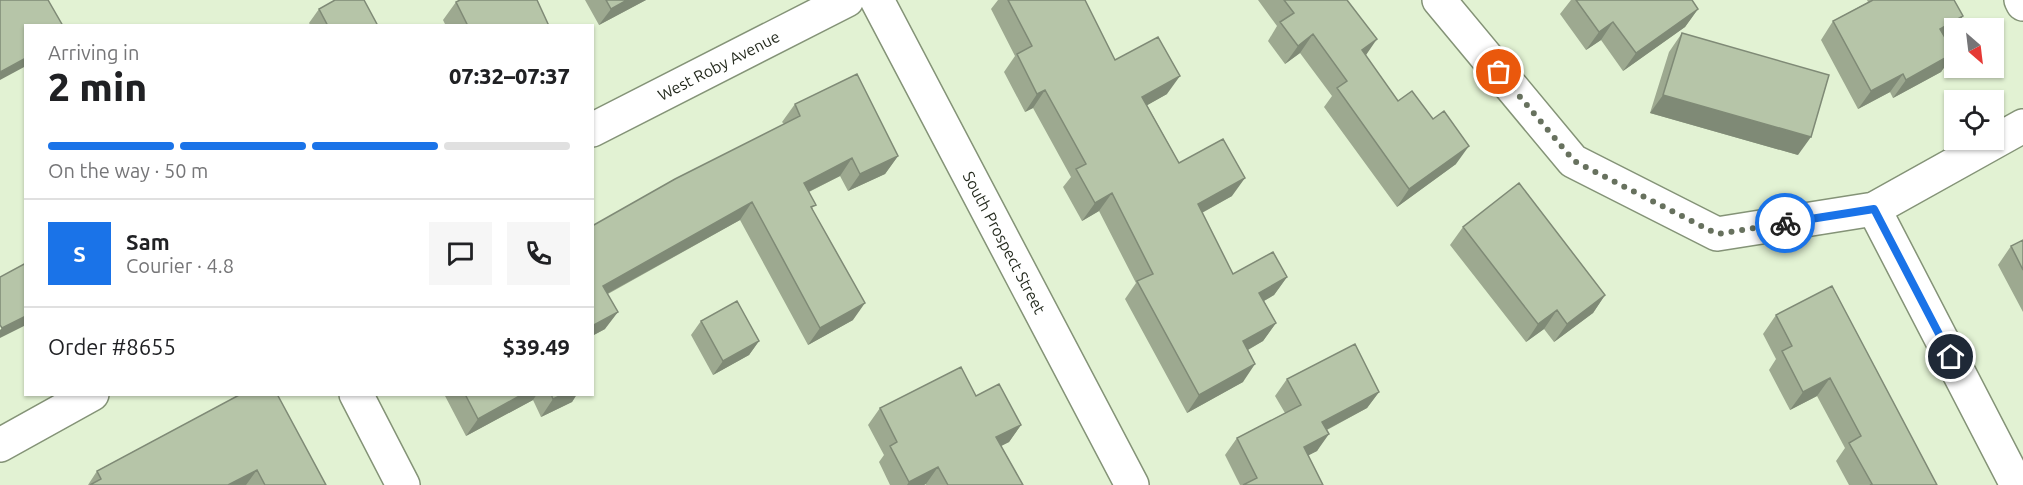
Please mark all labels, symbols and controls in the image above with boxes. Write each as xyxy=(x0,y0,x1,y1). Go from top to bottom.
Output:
north arrow xyxy=(1944,18,2004,78)
map controls xyxy=(1944,18,2004,150)
street label: West Roby Avenue xyxy=(655,27,782,104)
text: Arriving in xyxy=(48,41,139,64)
pin xyxy=(1473,46,1524,97)
icon: bag xyxy=(1482,55,1515,88)
text: 07:32–07:37 xyxy=(449,63,570,88)
text: 2 min xyxy=(48,65,147,108)
button: locate xyxy=(1944,90,2004,150)
text: On the way · 50 m xyxy=(48,159,208,182)
street label: South Prospect Street xyxy=(960,168,1050,317)
courier xyxy=(1755,193,1815,253)
icon: bike xyxy=(1769,207,1802,240)
button: chat xyxy=(429,222,492,285)
button: phone xyxy=(507,222,570,285)
text: Sam xyxy=(126,229,170,254)
text: S xyxy=(73,241,86,266)
text: Courier · 4.8 xyxy=(126,254,234,277)
pin xyxy=(1925,331,1976,382)
text: Order #8655 xyxy=(48,334,176,359)
text: $39.49 xyxy=(503,334,570,359)
icon: home xyxy=(1934,340,1967,373)

